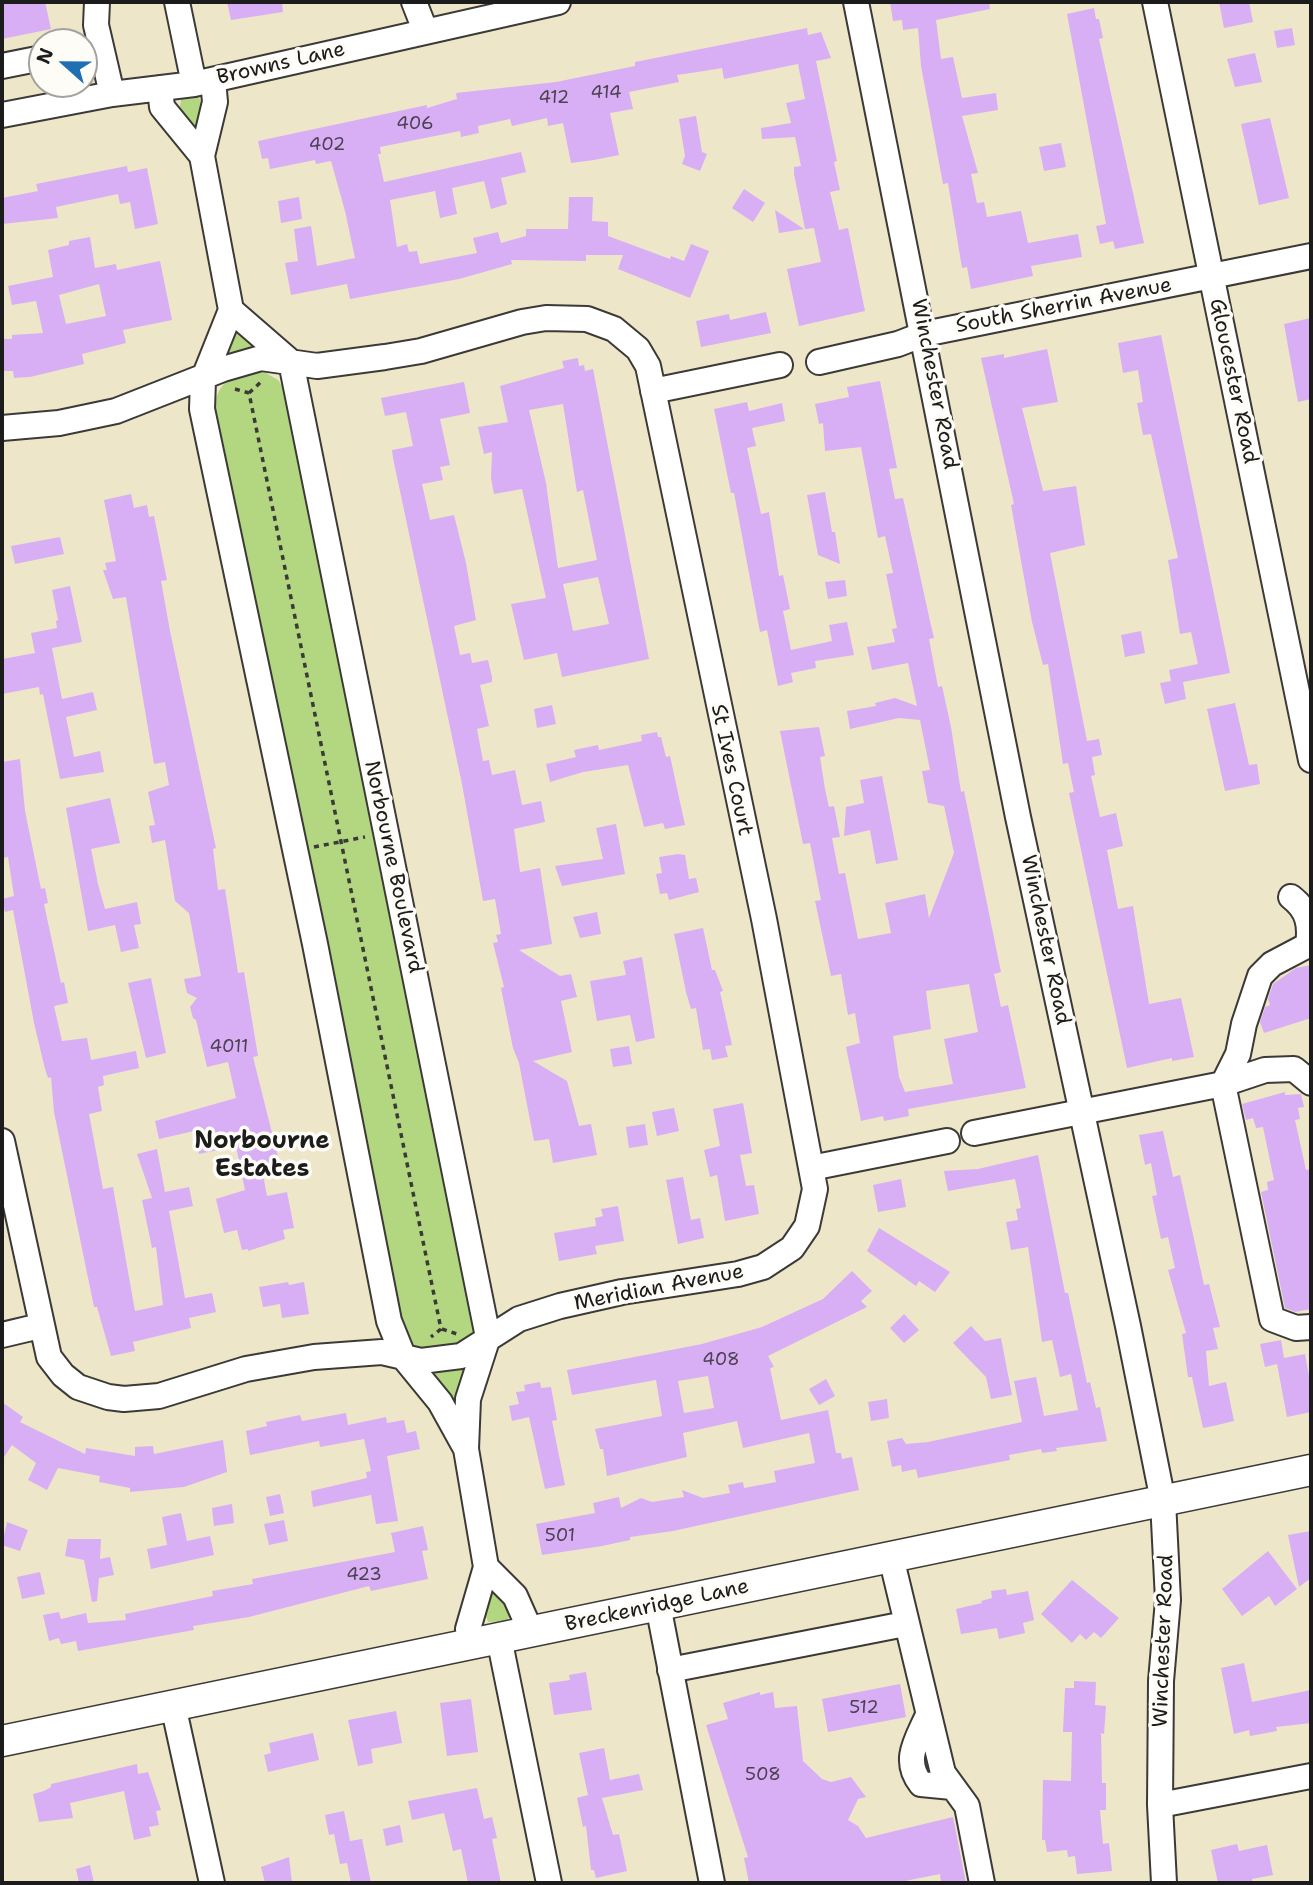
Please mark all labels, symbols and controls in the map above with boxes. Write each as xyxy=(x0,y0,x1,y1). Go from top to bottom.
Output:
north arrow xyxy=(28,28,98,98)
street label: Browns Lane xyxy=(214,37,348,91)
text: N xyxy=(30,45,59,68)
house number: 414 xyxy=(590,82,622,104)
house number: 412 xyxy=(539,87,569,109)
house number: 406 xyxy=(396,113,434,135)
house number: 402 xyxy=(309,134,345,156)
street label: South Sherrin Avenue xyxy=(954,273,1174,339)
street label: Gloucester Road xyxy=(1203,296,1263,466)
street label: Winchester Road xyxy=(905,297,963,471)
street label: St Ives Court xyxy=(705,702,757,838)
street label: Norbourne Boulevard xyxy=(358,758,428,976)
street label: Winchester Road xyxy=(1015,853,1075,1027)
house number: 4011 xyxy=(210,1036,248,1058)
district label: Norbourne Estates xyxy=(194,1128,330,1184)
street label: Meridian Avenue xyxy=(572,1259,746,1317)
house number: 408 xyxy=(702,1349,740,1371)
house number: 501 xyxy=(545,1525,575,1547)
street label: Winchester Road xyxy=(1148,1554,1180,1728)
house number: 423 xyxy=(346,1564,382,1586)
street label: Breckenridge Lane xyxy=(563,1574,751,1638)
house number: 512 xyxy=(849,1697,879,1719)
house number: 508 xyxy=(745,1764,781,1786)

